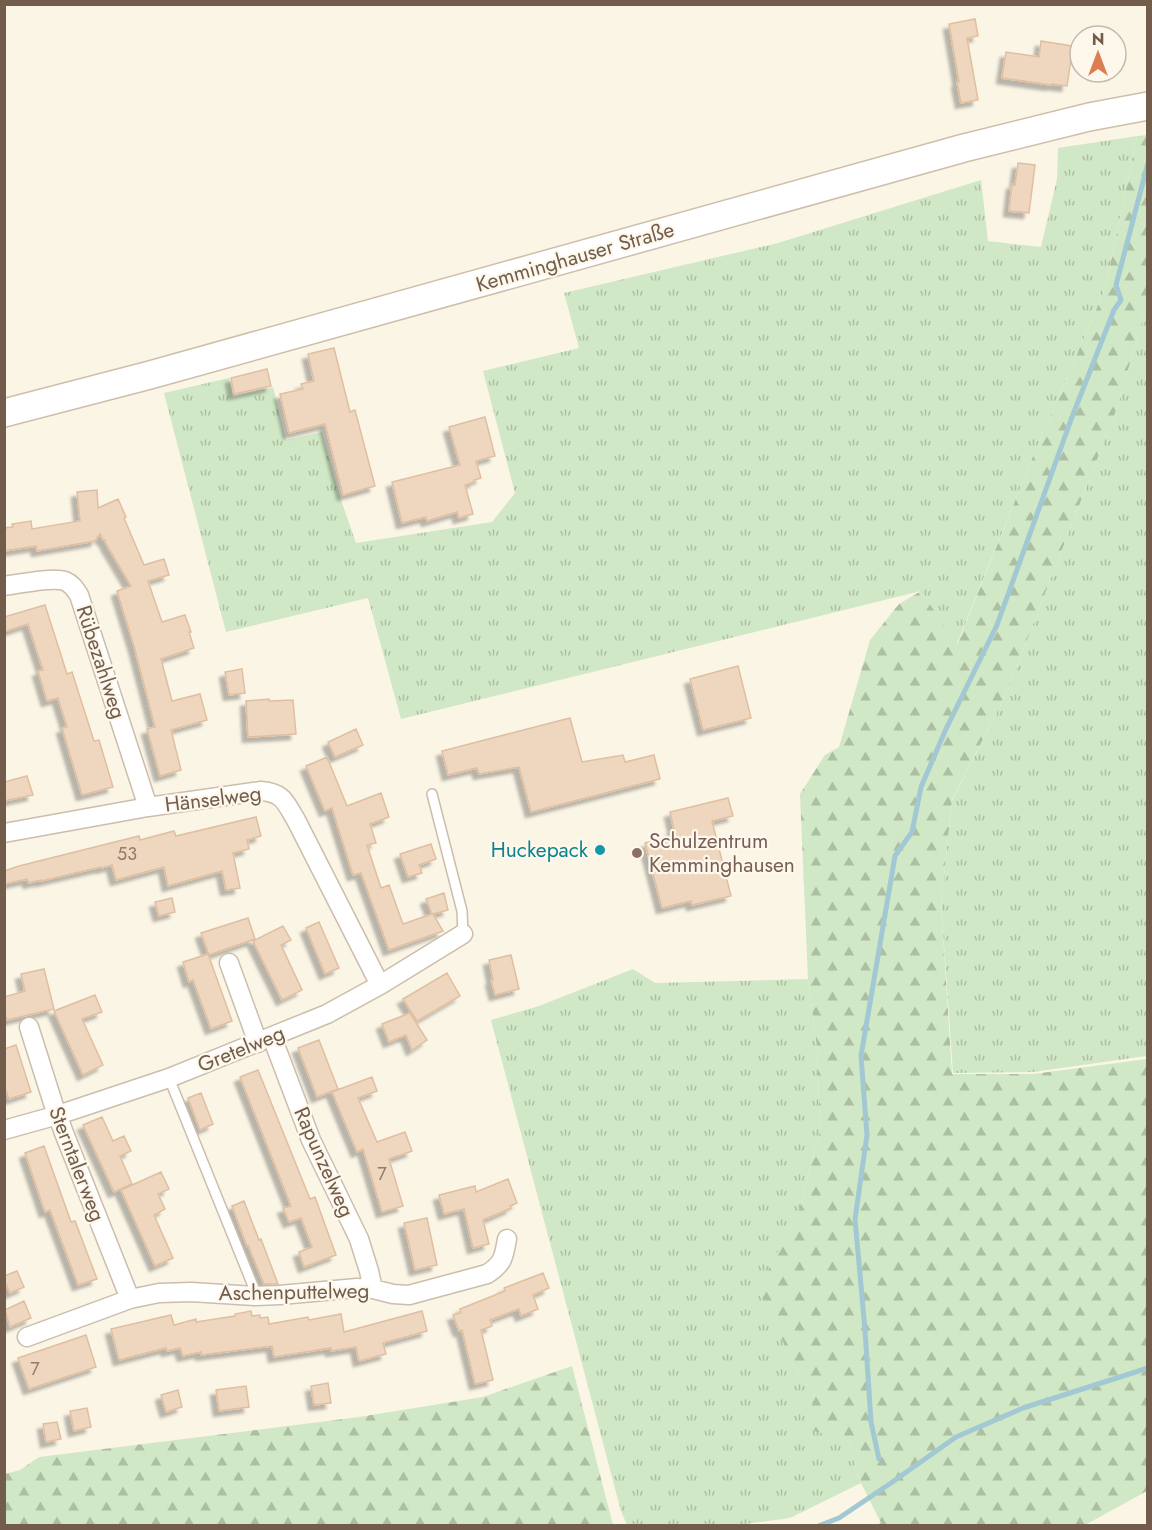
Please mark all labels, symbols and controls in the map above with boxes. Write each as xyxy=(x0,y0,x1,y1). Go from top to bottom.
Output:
north arrow xyxy=(1068,24,1128,84)
text: N xyxy=(1092,28,1104,51)
street label: Kemminghauser Straße xyxy=(472,214,678,300)
street label: Rübezahlweg xyxy=(69,601,133,723)
street label: Hänselweg xyxy=(163,778,263,820)
place label: Schulzentrum Kemminghausen xyxy=(649,826,795,880)
place label: Huckepack xyxy=(491,835,589,865)
house number: 53 xyxy=(117,841,137,867)
marker: Huckepack xyxy=(593,843,607,857)
marker: Schulzentrum Kemminghausen xyxy=(630,846,644,860)
street label: Gretelweg xyxy=(193,1018,289,1080)
street label: Sterntalerweg xyxy=(41,1102,113,1226)
street label: Rapunzelweg xyxy=(286,1102,362,1222)
house number: 7 xyxy=(377,1161,387,1187)
street label: Aschenputtelweg xyxy=(218,1276,370,1308)
house number: 7 xyxy=(30,1356,40,1382)

